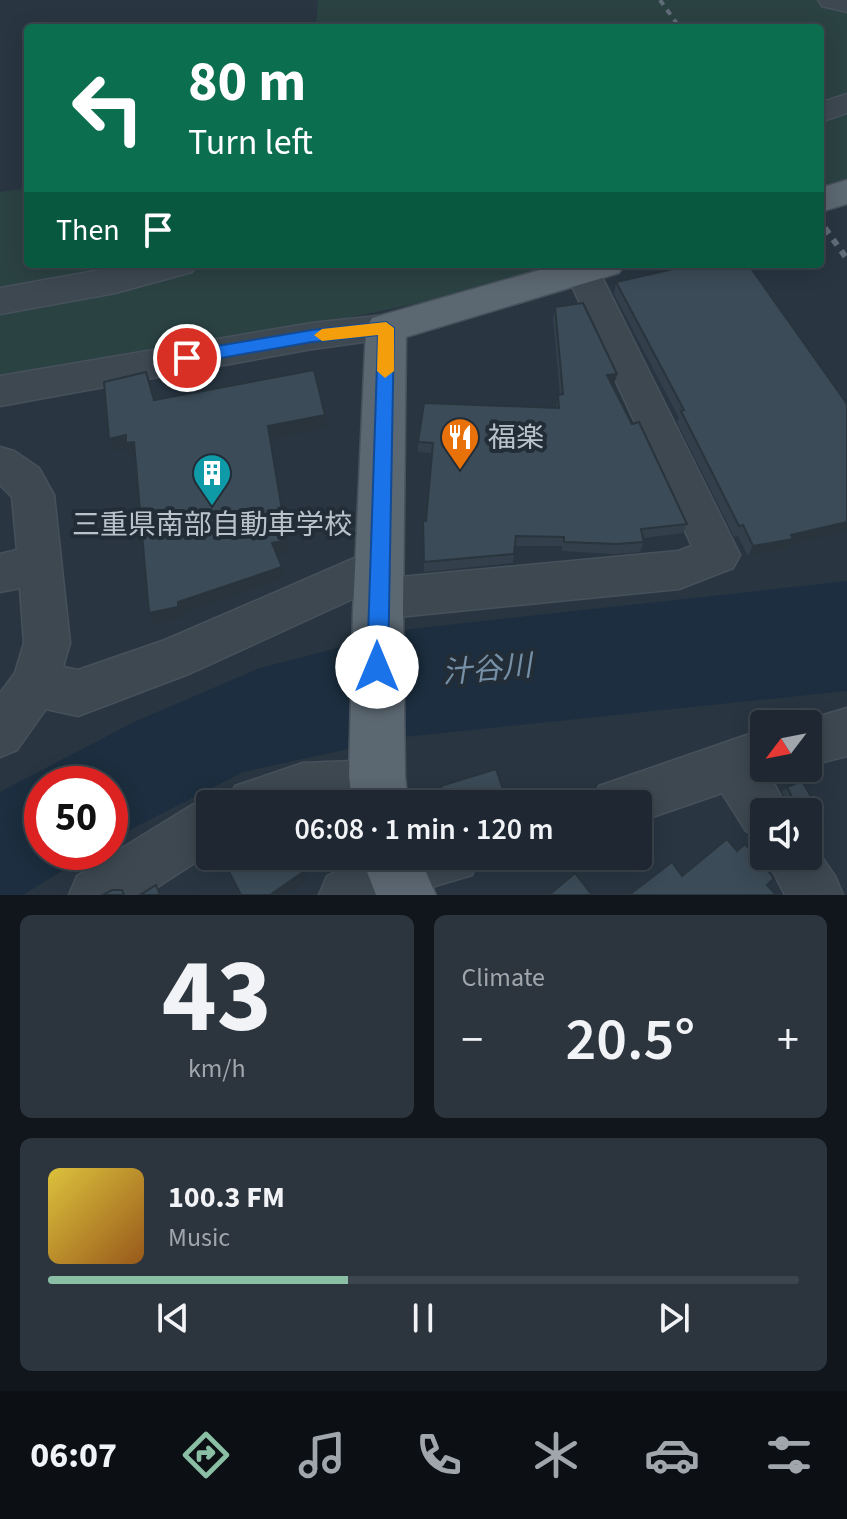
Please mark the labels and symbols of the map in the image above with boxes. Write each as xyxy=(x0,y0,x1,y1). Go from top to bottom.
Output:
pin xyxy=(153,324,221,392)
restaurant icon: 福楽 xyxy=(439,416,481,471)
place label: 福楽 xyxy=(488,418,544,458)
building icon: 三重県南部自動車学校 xyxy=(191,452,233,507)
place label: 三重県南部自動車学校 xyxy=(72,505,352,545)
position arrow xyxy=(335,625,419,709)
water label: 汁谷川 xyxy=(440,644,537,695)
north arrow xyxy=(750,710,822,782)
speed limit sign: 50 xyxy=(24,766,128,870)

